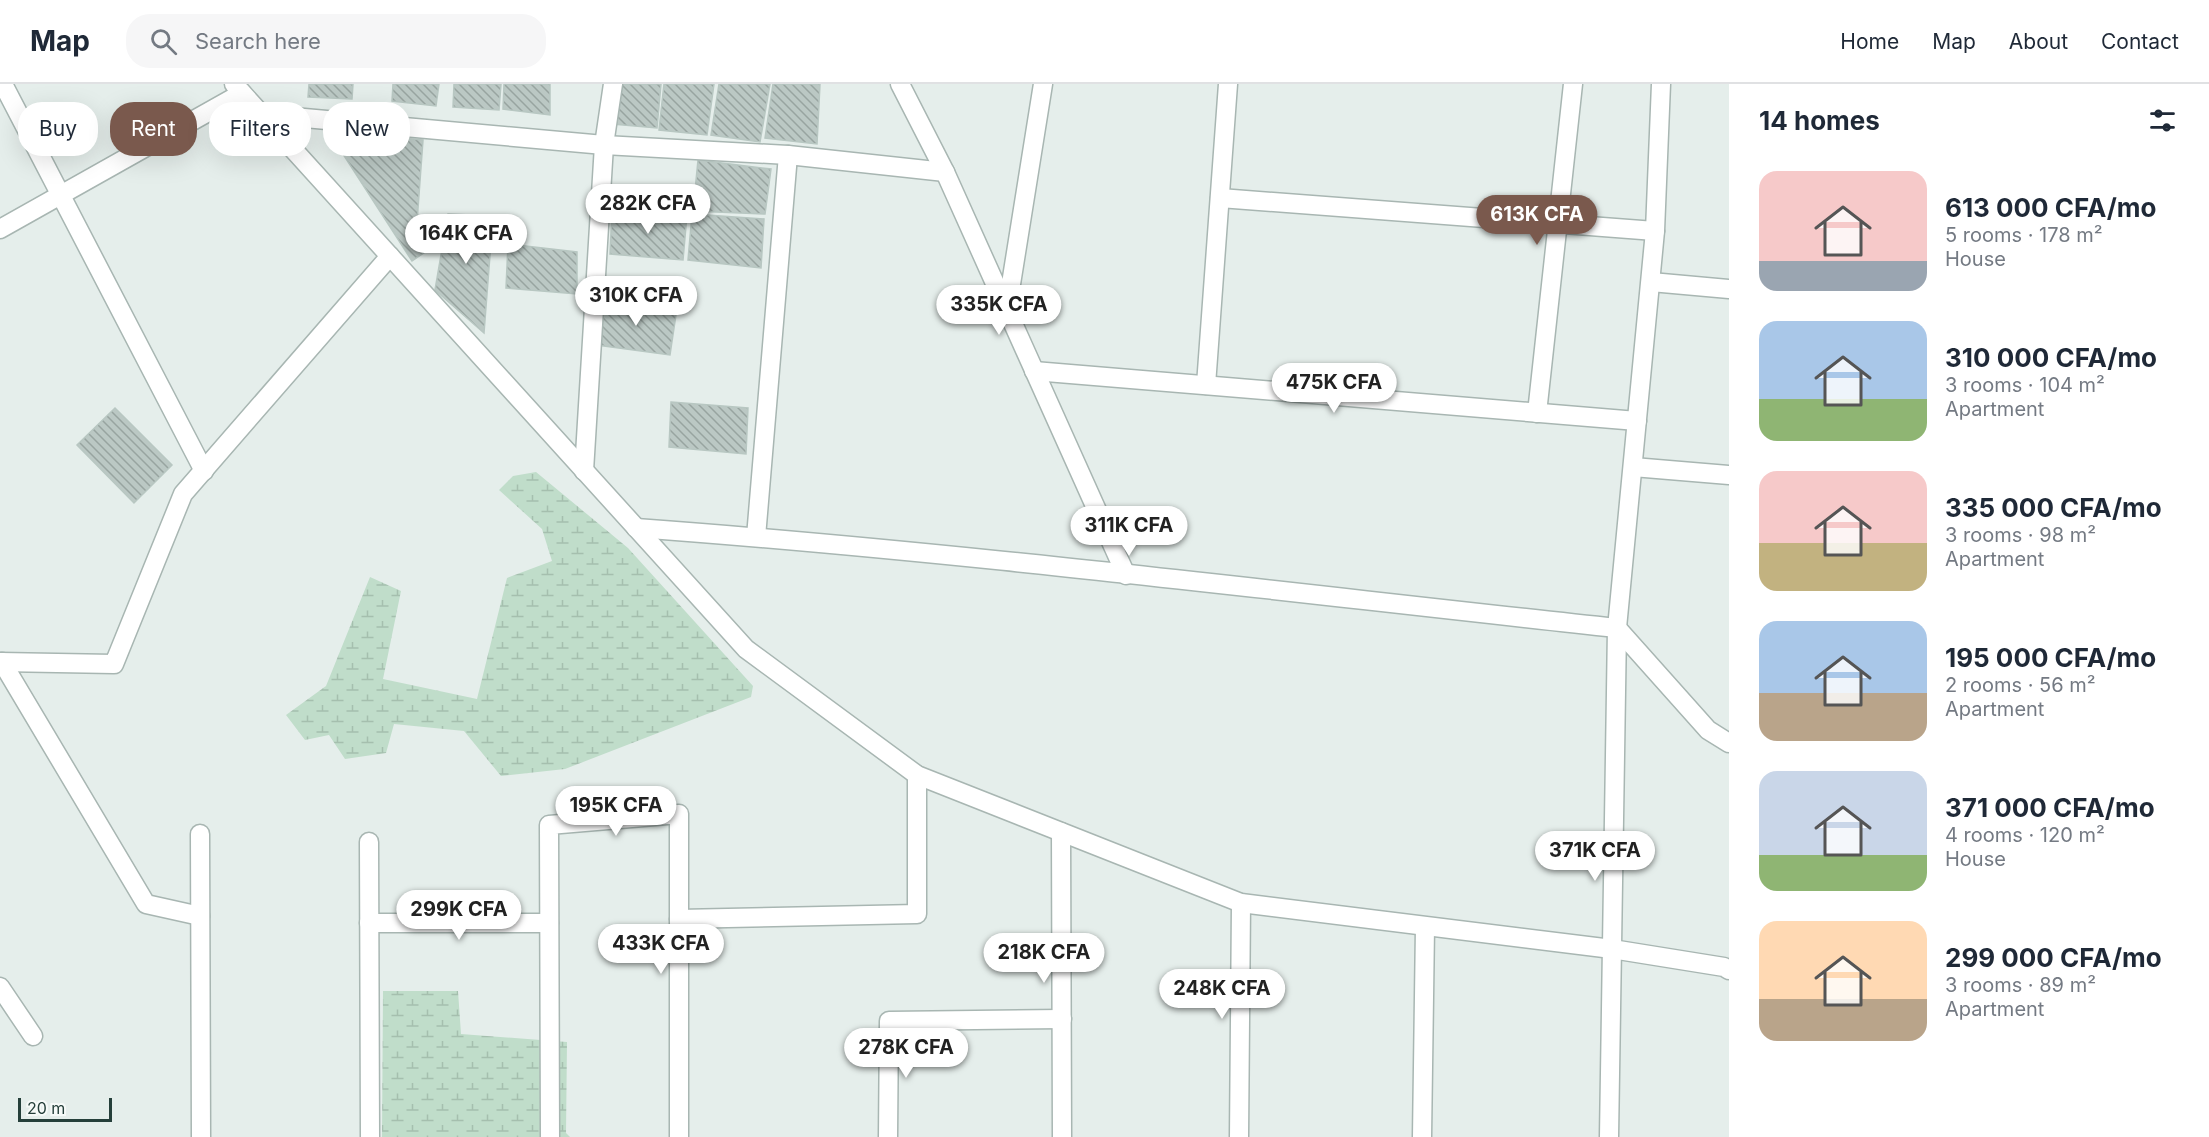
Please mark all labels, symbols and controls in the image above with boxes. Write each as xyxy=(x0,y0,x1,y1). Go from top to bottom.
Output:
search box xyxy=(126,14,546,68)
text: Map xyxy=(30,24,90,58)
icon: search xyxy=(147,25,180,58)
text: Search here xyxy=(195,28,321,54)
text: Home xyxy=(1840,29,1899,54)
text: Map xyxy=(1932,29,1976,54)
text: About xyxy=(2009,29,2068,54)
text: Contact xyxy=(2101,29,2179,54)
chip: Buy xyxy=(18,102,98,156)
chip: Rent xyxy=(110,102,197,156)
chip: Filters xyxy=(209,102,311,156)
chip: New xyxy=(323,102,410,156)
icon: filters xyxy=(2146,104,2179,137)
text: 14 homes xyxy=(1759,105,1880,136)
pin: 282K CFA xyxy=(586,184,710,235)
text: 282K CFA xyxy=(600,191,696,215)
text: 613 000 CFA/mo xyxy=(1945,192,2156,223)
pin: 613K CFA xyxy=(1475,195,1599,246)
icon: home xyxy=(1807,195,1879,267)
text: 613K CFA xyxy=(1490,202,1584,226)
pin: 164K CFA xyxy=(404,214,528,265)
text: 164K CFA xyxy=(419,221,513,245)
text: 5 rooms · 178 m² xyxy=(1945,223,2103,247)
text: House xyxy=(1945,247,2006,271)
pin: 310K CFA xyxy=(574,276,698,327)
text: 310K CFA xyxy=(589,283,683,307)
pin: 335K CFA xyxy=(937,285,1061,336)
text: 335K CFA xyxy=(950,292,1048,316)
text: 310 000 CFA/mo xyxy=(1945,342,2157,373)
icon: home xyxy=(1807,345,1879,417)
pin: 475K CFA xyxy=(1272,363,1396,414)
text: 475K CFA xyxy=(1286,370,1382,394)
text: 3 rooms · 104 m² xyxy=(1945,373,2105,397)
text: Apartment xyxy=(1945,397,2044,421)
text: 335 000 CFA/mo xyxy=(1945,492,2162,523)
icon: home xyxy=(1807,495,1879,567)
pin: 311K CFA xyxy=(1067,506,1191,557)
text: 311K CFA xyxy=(1085,513,1173,537)
text: 3 rooms · 98 m² xyxy=(1945,523,2096,547)
text: Apartment xyxy=(1945,547,2044,571)
text: 195 000 CFA/mo xyxy=(1945,642,2156,673)
icon: home xyxy=(1807,645,1879,717)
text: 2 rooms · 56 m² xyxy=(1945,673,2096,697)
text: Apartment xyxy=(1945,697,2044,721)
pin: 195K CFA xyxy=(554,786,678,837)
text: 371 000 CFA/mo xyxy=(1945,792,2155,823)
text: 195K CFA xyxy=(569,793,663,817)
icon: home xyxy=(1807,795,1879,867)
text: 4 rooms · 120 m² xyxy=(1945,823,2105,847)
pin: 371K CFA xyxy=(1533,831,1657,882)
text: 371K CFA xyxy=(1549,838,1641,862)
text: House xyxy=(1945,847,2006,871)
pin: 299K CFA xyxy=(397,890,521,941)
text: 299K CFA xyxy=(410,897,508,921)
pin: 433K CFA xyxy=(599,924,723,975)
text: 433K CFA xyxy=(612,931,710,955)
pin: 218K CFA xyxy=(982,933,1106,984)
text: 218K CFA xyxy=(997,940,1091,964)
text: 299 000 CFA/mo xyxy=(1945,942,2162,973)
icon: home xyxy=(1807,945,1879,1017)
pin: 248K CFA xyxy=(1160,969,1284,1020)
text: 3 rooms · 89 m² xyxy=(1945,973,2096,997)
text: 248K CFA xyxy=(1173,976,1271,1000)
text: Apartment xyxy=(1945,997,2044,1021)
pin: 278K CFA xyxy=(844,1028,968,1079)
text: 278K CFA xyxy=(858,1035,954,1059)
scale bar xyxy=(18,1095,112,1122)
text: 20 m xyxy=(27,1098,65,1118)

